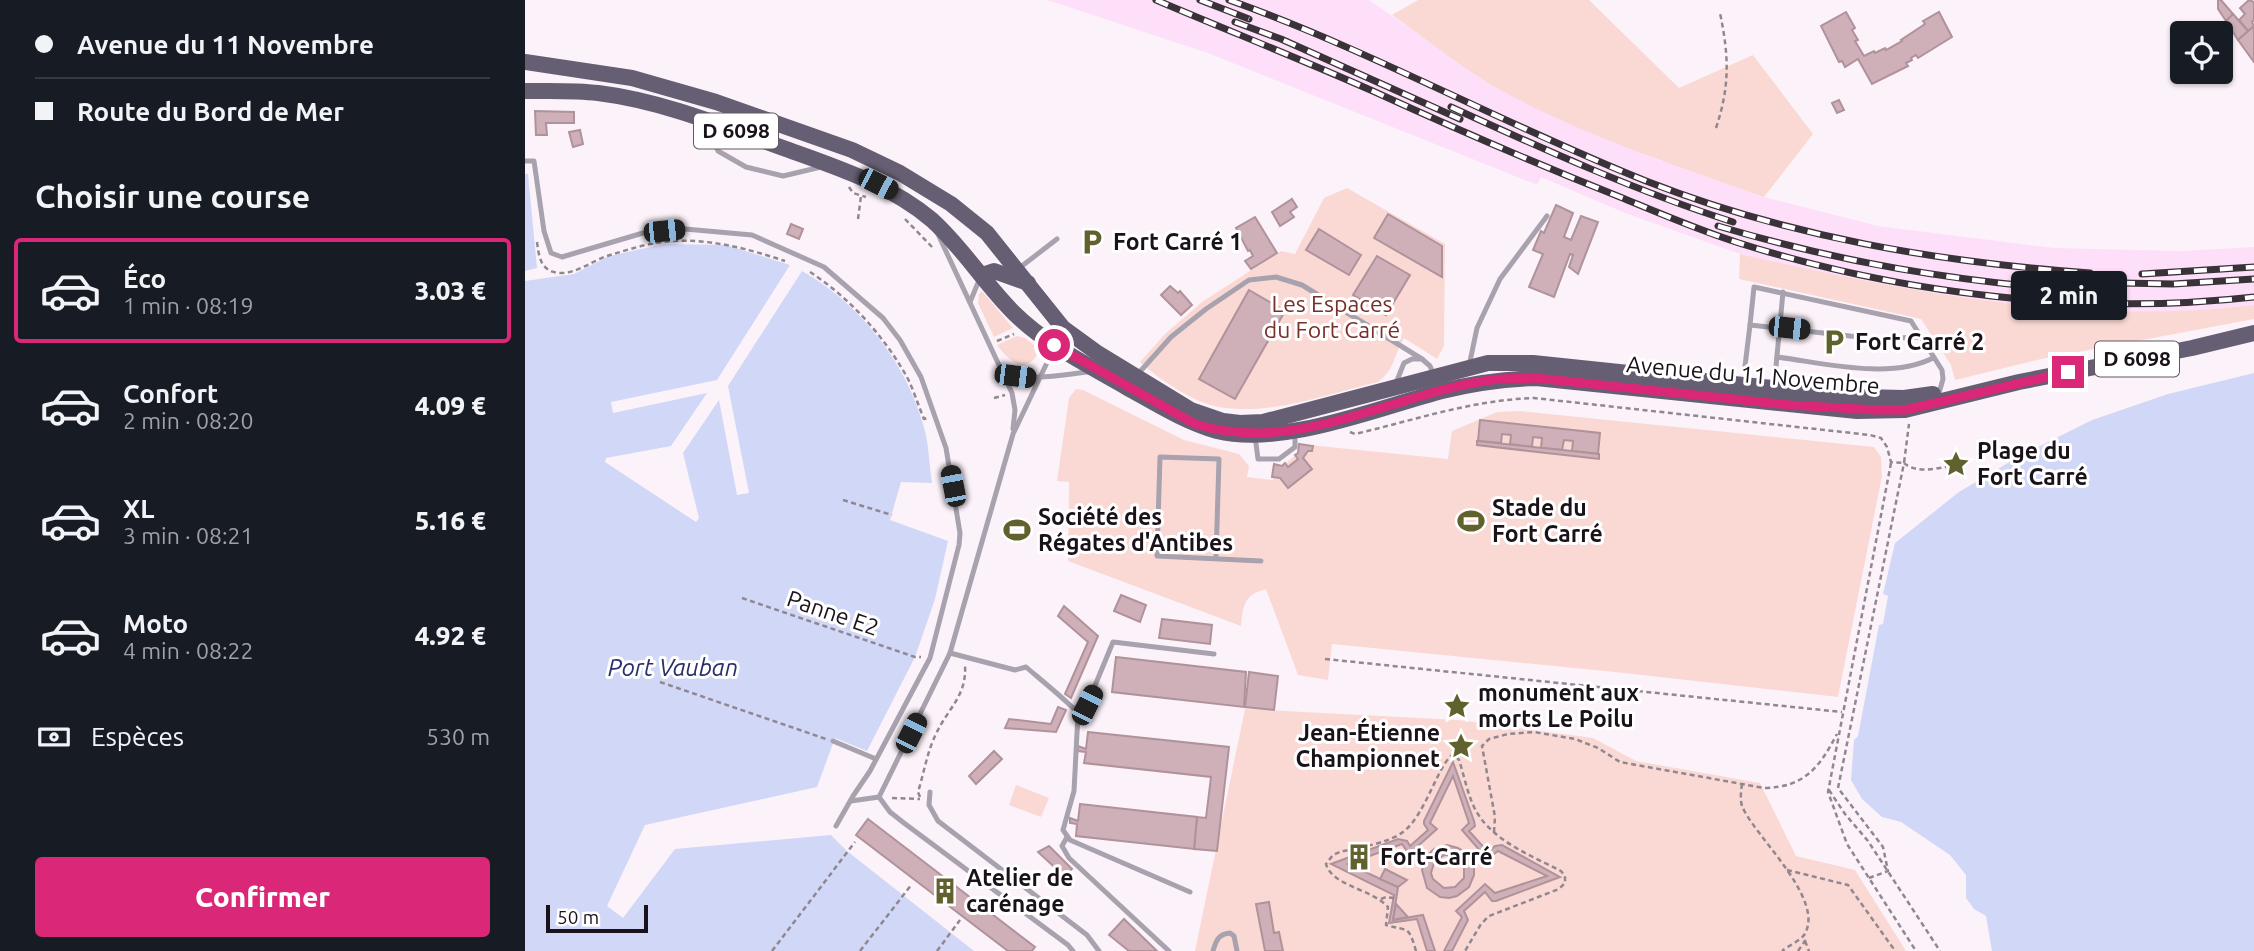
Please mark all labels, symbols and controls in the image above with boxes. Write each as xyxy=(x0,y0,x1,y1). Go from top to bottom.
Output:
map controls xyxy=(2170,21,2233,84)
button: locate xyxy=(2170,21,2233,84)
text: Avenue du 11 Novembre xyxy=(77,30,374,59)
text: Route du Bord de Mer xyxy=(77,97,344,126)
road number: D 6098 xyxy=(694,114,778,148)
car xyxy=(855,165,902,203)
text: Choisir une course xyxy=(35,178,310,214)
car xyxy=(643,218,686,244)
parking icon: Fort Carré 1 xyxy=(1077,227,1107,257)
place label: Fort Carré 1 xyxy=(1113,229,1242,254)
icon: car xyxy=(39,259,102,322)
text: Éco xyxy=(123,264,166,293)
callout: 2 min xyxy=(2010,270,2126,320)
text: 3.03 € xyxy=(415,276,486,305)
text: 2 min xyxy=(2040,283,2098,308)
park label: Les Espaces du Fort Carré xyxy=(1264,291,1400,342)
text: 1 min · 08:19 xyxy=(123,293,254,318)
car xyxy=(1768,315,1811,341)
parking icon: Fort Carré 2 xyxy=(1819,327,1849,357)
route start xyxy=(1038,329,1070,361)
place label: Fort Carré 2 xyxy=(1855,329,1984,354)
road number: D 6098 xyxy=(2095,342,2179,376)
street label: Avenue du 11 Novembre xyxy=(1625,351,1881,398)
route end xyxy=(2052,356,2084,388)
car xyxy=(993,363,1038,389)
icon: car xyxy=(39,374,102,437)
text: Confort xyxy=(123,379,218,408)
text: 4.09 € xyxy=(415,391,486,420)
text: 2 min · 08:20 xyxy=(123,408,254,433)
place label: Plage du Fort Carré xyxy=(1977,438,2088,489)
place icon: Plage du Fort Carré xyxy=(1941,449,1971,479)
car xyxy=(939,463,968,509)
icon: car xyxy=(39,489,102,552)
text: XL xyxy=(123,494,154,523)
place label: Stade du Fort Carré xyxy=(1492,495,1603,546)
place label: Société des Régates d'Antibes xyxy=(1038,504,1233,555)
text: 5.16 € xyxy=(415,506,486,535)
sports icon: Stade du Fort Carré xyxy=(1456,506,1486,536)
sports icon: Société des Régates d'Antibes xyxy=(1002,515,1032,545)
text: 3 min · 08:21 xyxy=(123,523,254,548)
street label: Panne E2 xyxy=(784,585,882,640)
icon: car xyxy=(39,604,102,667)
text: Moto xyxy=(123,609,188,638)
text: 4.92 € xyxy=(415,621,486,650)
text: 4 min · 08:22 xyxy=(123,638,254,663)
water label: Port Vauban xyxy=(608,654,738,681)
place label: monument aux morts Le Poilu xyxy=(1478,680,1639,731)
car xyxy=(1069,682,1106,728)
place icon: monument aux morts Le Poilu xyxy=(1442,691,1472,721)
car xyxy=(893,710,930,756)
place label: Jean-Étienne Championnet xyxy=(1295,717,1440,771)
icon: cash xyxy=(35,718,73,756)
text: Espèces xyxy=(91,722,184,751)
text: 530 m xyxy=(426,724,490,749)
place icon: Jean-Étienne Championnet xyxy=(1446,731,1476,761)
building icon: Fort-Carré xyxy=(1344,842,1374,872)
place label: Fort-Carré xyxy=(1380,844,1493,869)
button: Confirmer xyxy=(35,857,490,937)
place label: Atelier de carénage xyxy=(966,865,1074,916)
building icon: Atelier de carénage xyxy=(930,876,960,906)
scale bar xyxy=(546,902,647,934)
text: 50 m xyxy=(557,906,599,928)

